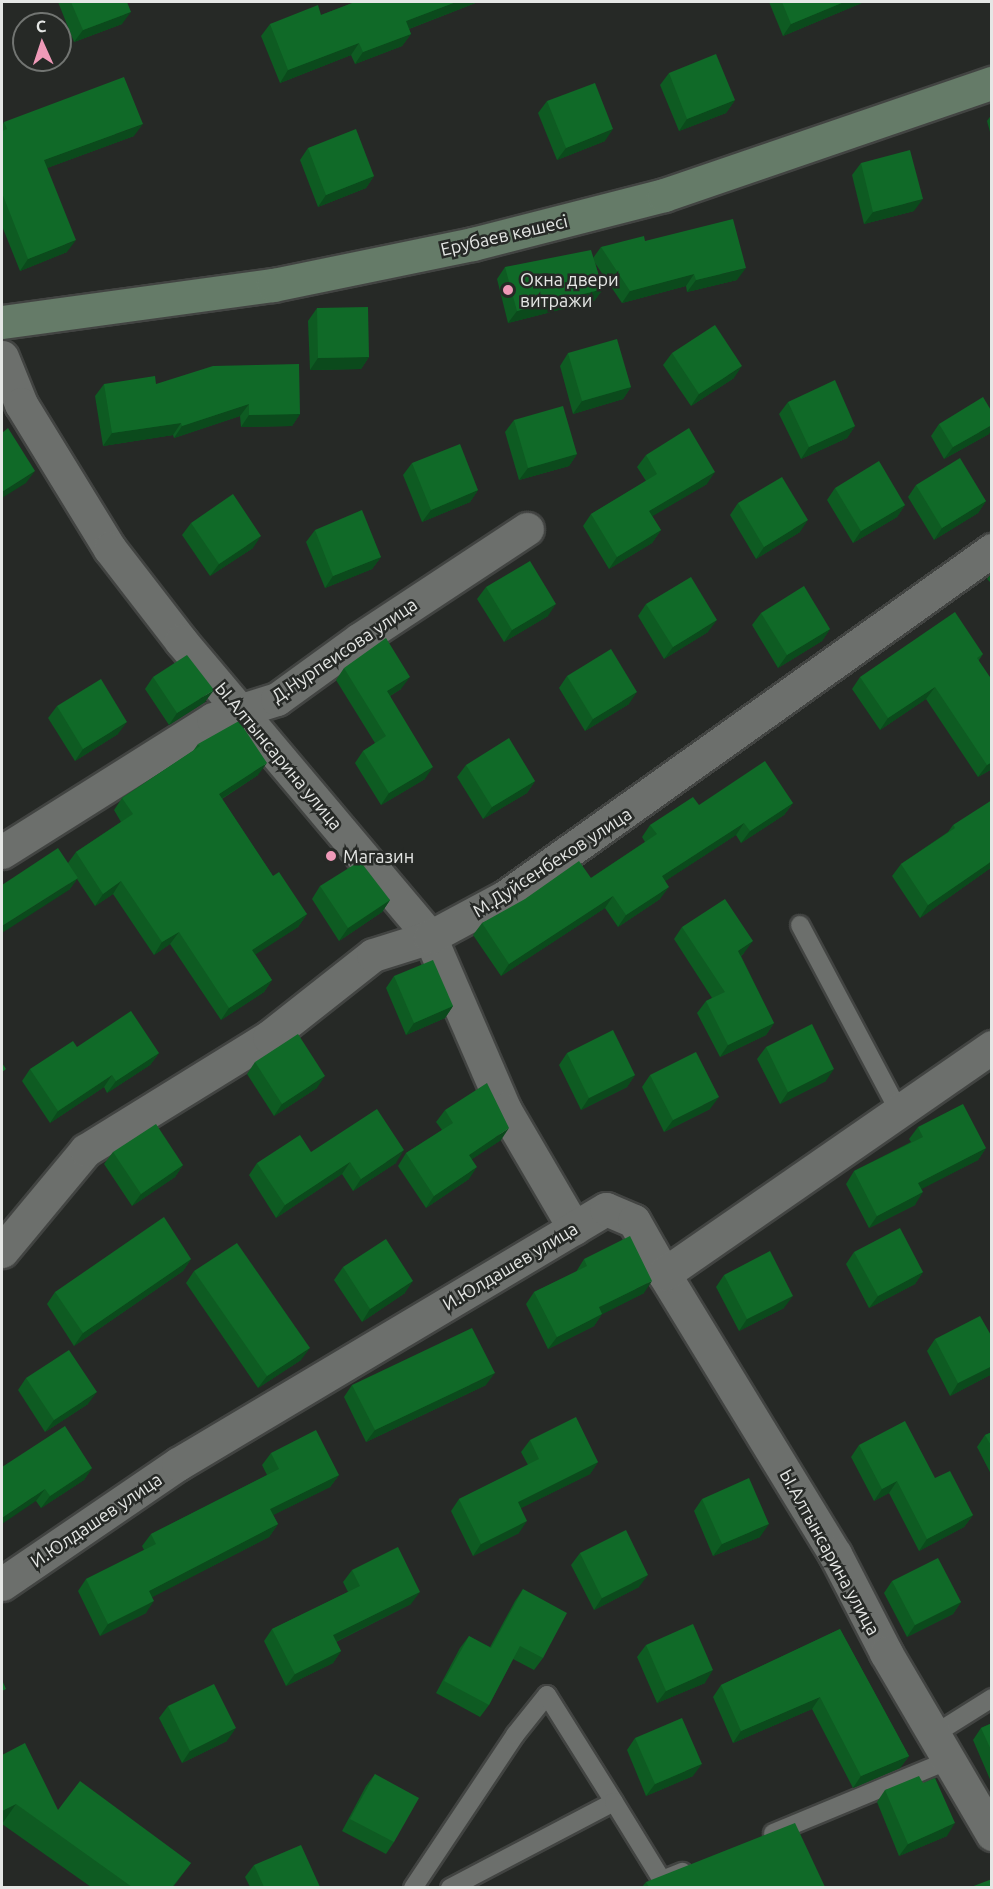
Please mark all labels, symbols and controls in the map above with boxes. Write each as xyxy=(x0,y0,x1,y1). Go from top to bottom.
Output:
north arrow xyxy=(12,12,72,72)
text: С xyxy=(36,17,47,35)
street label: Ерубаев көшесі xyxy=(438,210,570,260)
place label: Окна двери витражи xyxy=(520,269,619,312)
marker: Окна двери витражи xyxy=(501,283,515,297)
street label: Д.Нурпеисова улица xyxy=(267,593,421,707)
street label: Ы.Алтынсарина улица xyxy=(211,678,347,834)
street label: М.Дуйсенбеков улица xyxy=(469,803,635,921)
place label: Магазин xyxy=(343,845,414,867)
marker: Магазин xyxy=(324,849,338,863)
street label: И.Юлдашев улица xyxy=(439,1217,581,1315)
street label: Ы.Алтынсарина улица xyxy=(775,1465,885,1639)
street label: И.Юлдашев улица xyxy=(26,1468,166,1572)

